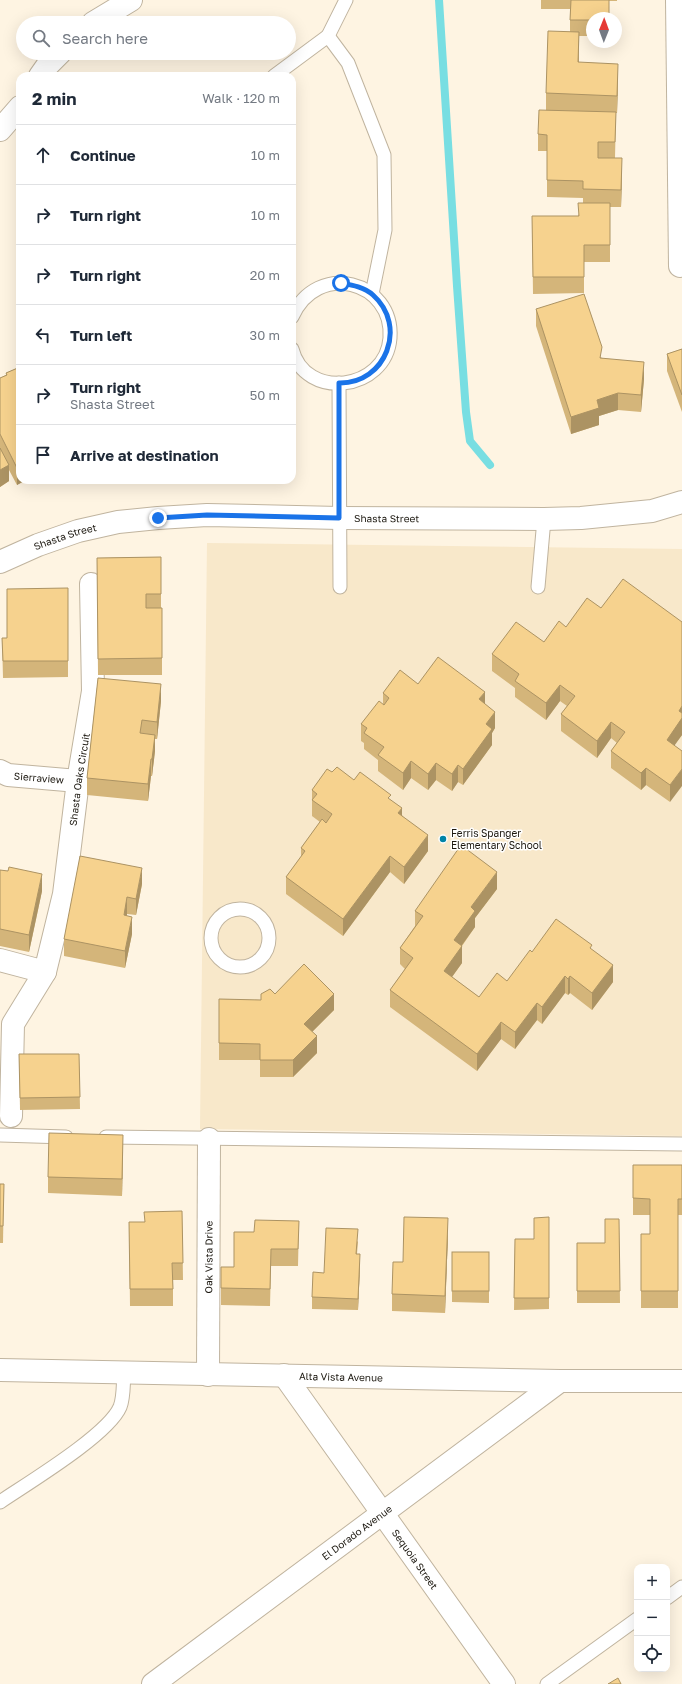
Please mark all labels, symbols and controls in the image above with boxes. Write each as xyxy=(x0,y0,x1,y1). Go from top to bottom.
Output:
north arrow xyxy=(586,12,622,48)
search box xyxy=(16,16,296,60)
icon: search xyxy=(30,27,52,49)
text: Search here xyxy=(62,29,148,47)
text: 2 min xyxy=(32,88,76,109)
text: Walk · 120 m xyxy=(202,90,280,106)
icon: ahead xyxy=(32,144,54,166)
text: Continue xyxy=(70,146,136,164)
text: 10 m xyxy=(251,147,280,163)
icon: right xyxy=(32,204,54,226)
text: Turn right xyxy=(70,206,141,224)
text: 10 m xyxy=(251,207,280,223)
icon: right xyxy=(32,264,54,286)
text: Turn right xyxy=(70,266,141,284)
text: 20 m xyxy=(250,267,280,283)
route start xyxy=(332,274,350,292)
icon: left xyxy=(32,324,54,346)
text: Turn left xyxy=(70,326,132,344)
text: 30 m xyxy=(250,327,280,343)
text: Turn right xyxy=(70,378,141,396)
icon: right xyxy=(32,384,54,406)
text: 50 m xyxy=(250,387,280,403)
text: Shasta Street xyxy=(70,396,155,412)
icon: arrive xyxy=(32,444,54,466)
text: Arrive at destination xyxy=(70,446,219,464)
route end xyxy=(149,509,167,527)
street label: Shasta Street xyxy=(354,512,419,524)
street label: Shasta Street xyxy=(32,521,98,552)
street label: Shasta Oaks Circuit xyxy=(67,732,92,826)
street label: Sierraview xyxy=(13,770,64,786)
place label: Ferris Spanger Elementary School xyxy=(451,827,542,851)
marker: Ferris Spanger Elementary School xyxy=(438,834,448,844)
street label: Oak Vista Drive xyxy=(202,1220,215,1293)
street label: Alta Vista Avenue xyxy=(299,1370,383,1384)
street label: El Dorado Avenue xyxy=(319,1502,394,1562)
street label: Sequoia Street xyxy=(390,1527,441,1591)
map controls xyxy=(634,1564,670,1672)
button: + xyxy=(634,1564,670,1600)
button: − xyxy=(634,1600,670,1636)
button: locate xyxy=(634,1636,670,1672)

